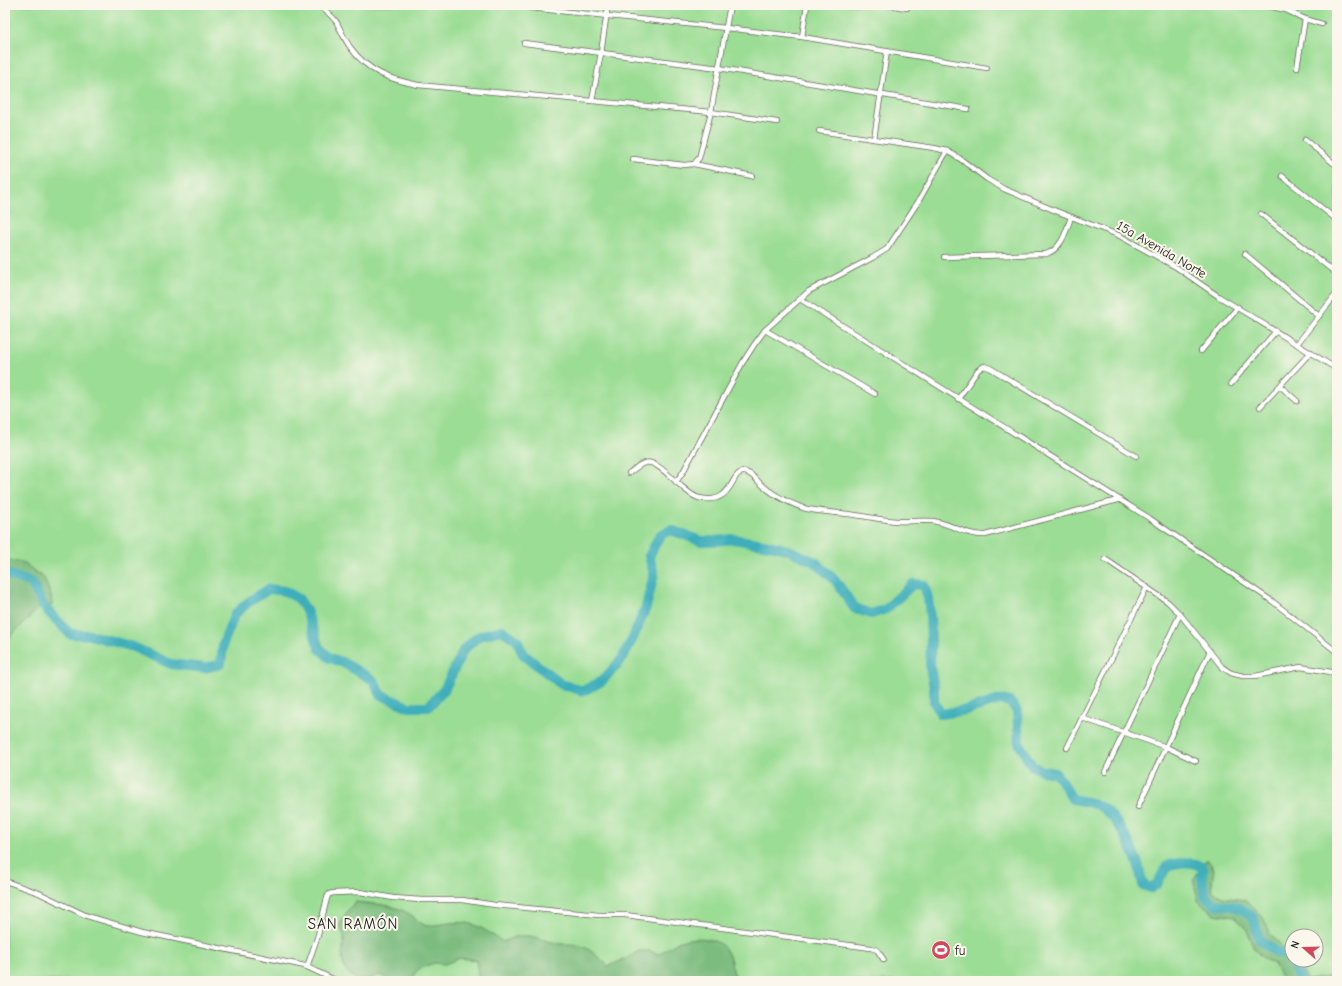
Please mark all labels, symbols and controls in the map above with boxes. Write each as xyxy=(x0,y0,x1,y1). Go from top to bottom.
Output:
street label: 15a Avenida Norte xyxy=(1114,218,1210,281)
district label: SAN RAMÓN xyxy=(308,914,398,933)
north arrow xyxy=(1284,928,1324,968)
sports icon: fu xyxy=(930,939,952,961)
text: N xyxy=(1288,939,1302,950)
place label: fu xyxy=(954,943,965,958)

